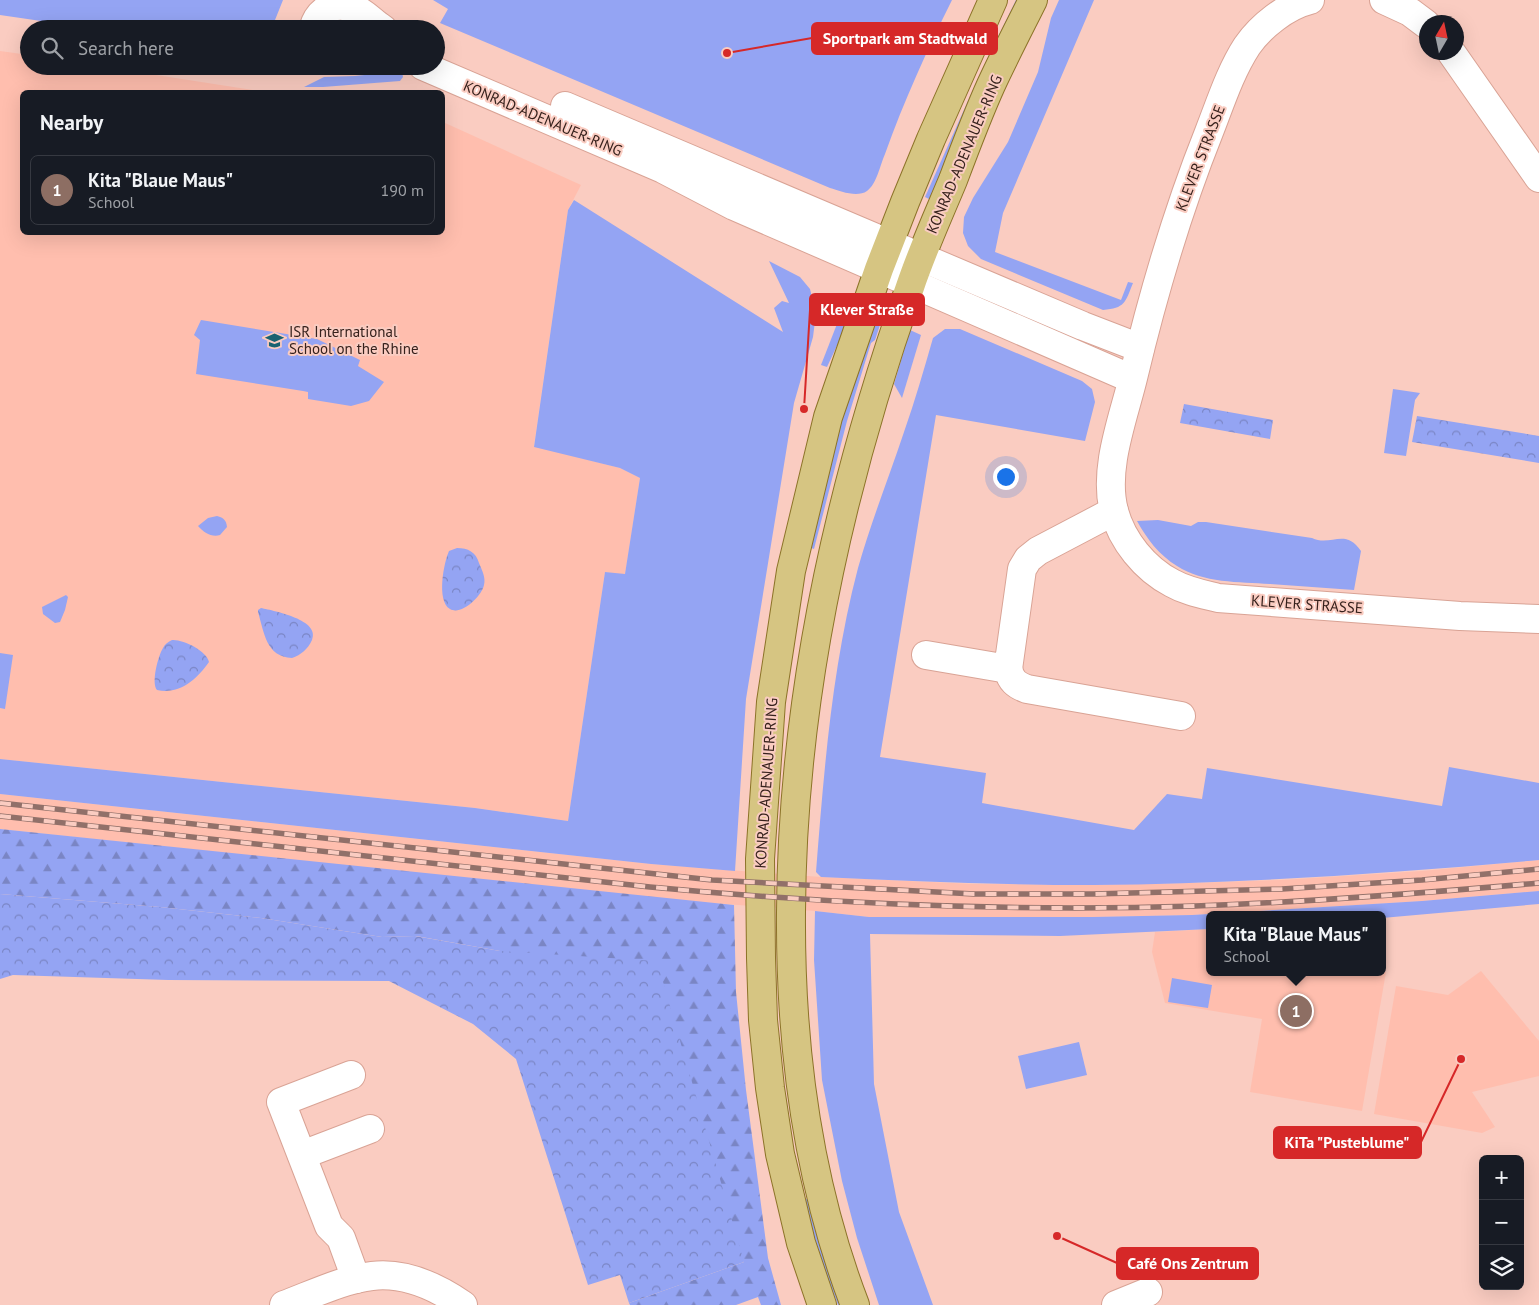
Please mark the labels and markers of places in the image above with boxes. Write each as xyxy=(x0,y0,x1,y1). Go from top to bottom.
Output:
callout: Sportpark am Stadtwald xyxy=(812,23,997,54)
callout: Klever Straße xyxy=(810,294,924,325)
place label: ISR International School on the Rhine xyxy=(289,322,419,358)
school or university icon: ISR International School on the Rhine xyxy=(265,330,285,350)
pin: 1 xyxy=(1280,992,1312,1030)
callout: KiTa "Pusteblume" xyxy=(1274,1127,1421,1158)
callout: Café Ons Zentrum xyxy=(1117,1248,1258,1279)

